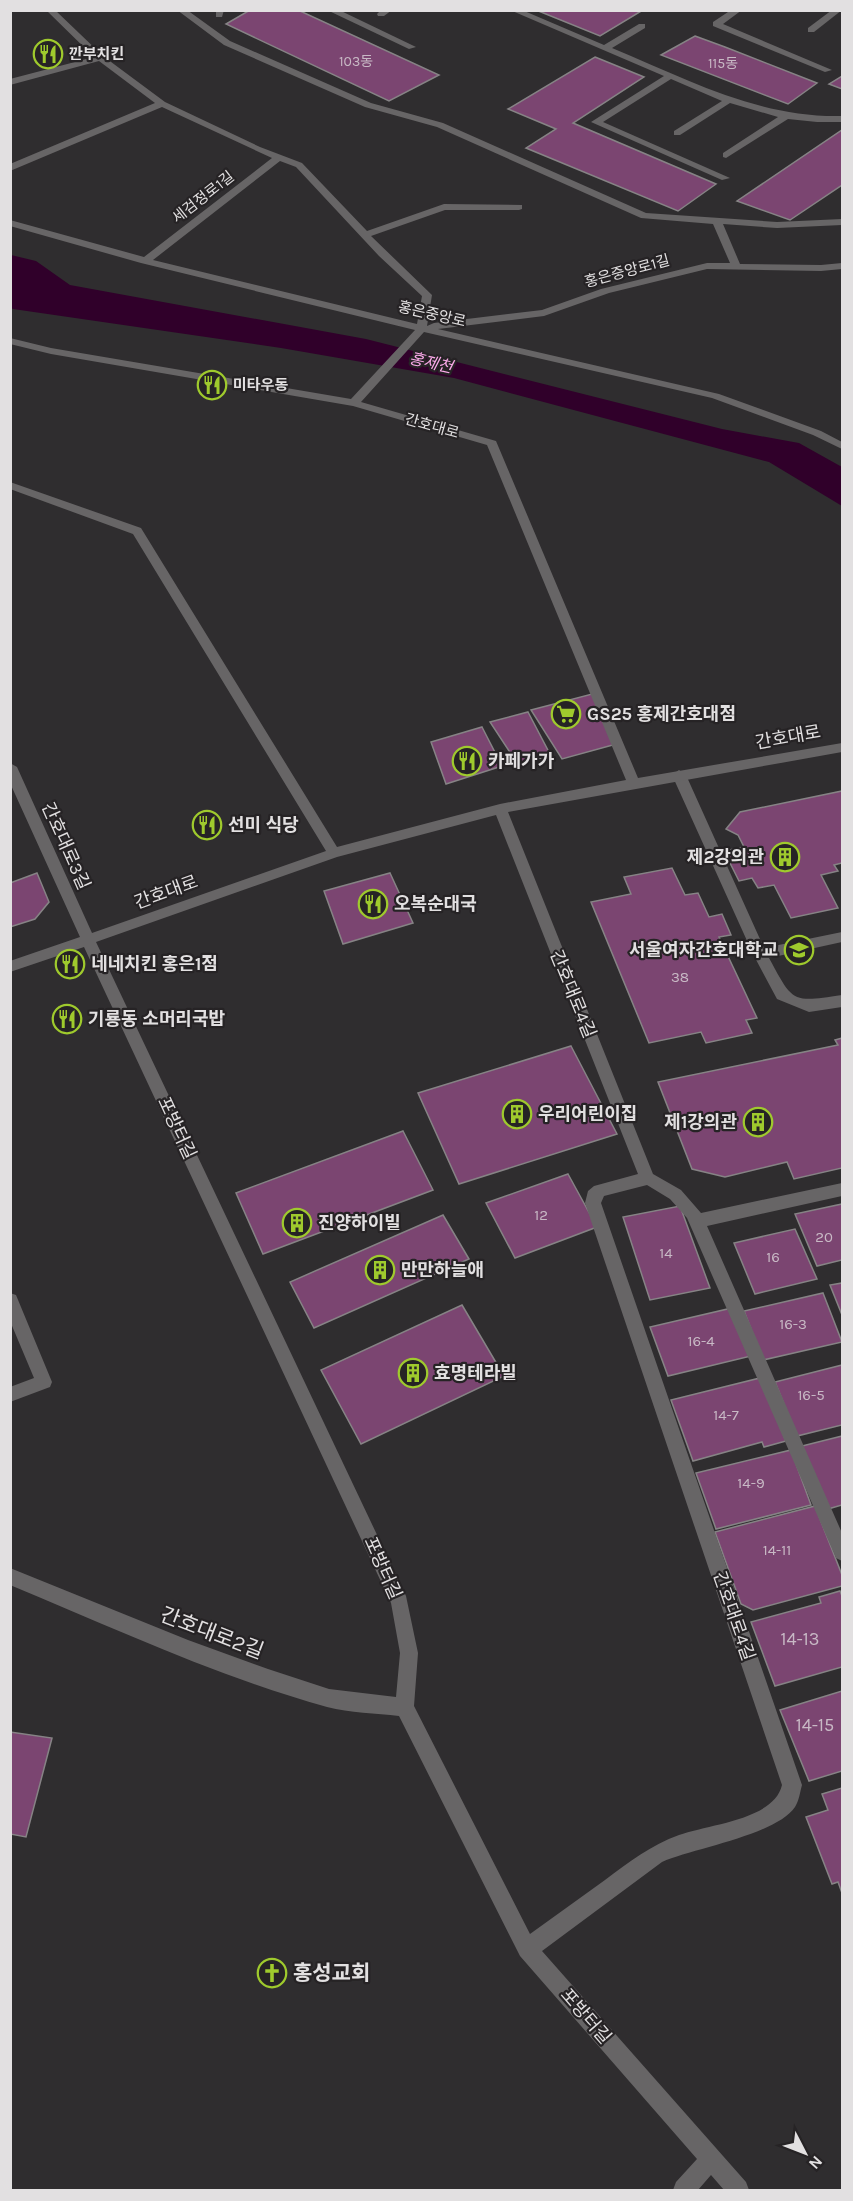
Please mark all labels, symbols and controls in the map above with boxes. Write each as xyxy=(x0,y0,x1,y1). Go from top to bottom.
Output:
restaurant icon: 깐부치킨 xyxy=(32,38,64,70)
place label: 깐부치킨 xyxy=(69,45,124,63)
house number: 103동 xyxy=(339,53,373,70)
house number: 115동 xyxy=(708,55,738,72)
street label: 세검정로1길 xyxy=(168,167,238,227)
street label: 홍은중앙로1길 xyxy=(582,251,672,291)
street label: 홍은중앙로 xyxy=(396,297,468,331)
water label: 홍제천 xyxy=(407,348,457,377)
restaurant icon: 미타우동 xyxy=(196,369,228,401)
place label: 미타우동 xyxy=(233,376,288,394)
street label: 간호대로 xyxy=(403,410,461,442)
supermarket icon: GS25 홍제간호대점 xyxy=(550,698,582,730)
place label: GS25 홍제간호대점 xyxy=(587,703,736,725)
street label: 간호대로 xyxy=(753,720,823,754)
restaurant icon: 카페가가 xyxy=(451,745,483,777)
place label: 카페가가 xyxy=(488,750,555,772)
street label: 간호대로3길 xyxy=(37,799,95,893)
restaurant icon: 선미 식당 xyxy=(191,809,223,841)
place label: 선미 식당 xyxy=(228,814,299,836)
building icon: 제2강의관 xyxy=(769,841,801,873)
place label: 제2강의관 xyxy=(687,846,764,868)
street label: 간호대로 xyxy=(131,870,201,914)
restaurant icon: 오복순대국 xyxy=(357,888,389,920)
place label: 오복순대국 xyxy=(394,893,477,915)
school or university icon: 서울여자간호대학교 xyxy=(783,934,815,966)
place label: 서울여자간호대학교 xyxy=(629,939,778,961)
street label: 간호대로4길 xyxy=(545,947,601,1041)
restaurant icon: 네네치킨 홍은1점 xyxy=(54,948,86,980)
place label: 네네치킨 홍은1점 xyxy=(91,953,218,975)
house number: 38 xyxy=(671,968,689,986)
restaurant icon: 기룡동 소머리국밥 xyxy=(51,1003,83,1035)
place label: 기룡동 소머리국밥 xyxy=(88,1008,225,1030)
street label: 포방터길 xyxy=(153,1093,201,1163)
building icon: 우리어린이집 xyxy=(501,1098,533,1130)
place label: 우리어린이집 xyxy=(538,1103,637,1125)
building icon: 제1강의관 xyxy=(742,1106,774,1138)
place label: 제1강의관 xyxy=(664,1111,737,1133)
house number: 12 xyxy=(534,1206,548,1224)
building icon: 진양하이빌 xyxy=(281,1207,313,1239)
place label: 진양하이빌 xyxy=(318,1212,401,1234)
house number: 20 xyxy=(815,1228,833,1246)
house number: 14 xyxy=(659,1244,673,1262)
house number: 16 xyxy=(766,1248,780,1266)
building icon: 만만하늘애 xyxy=(364,1254,396,1286)
place label: 만만하늘애 xyxy=(401,1259,484,1281)
house number: 16-3 xyxy=(779,1315,807,1333)
house number: 16-4 xyxy=(687,1332,715,1350)
building icon: 효명테라빌 xyxy=(397,1357,429,1389)
place label: 효명테라빌 xyxy=(434,1362,517,1384)
house number: 16-5 xyxy=(797,1386,825,1404)
house number: 14-7 xyxy=(713,1406,739,1424)
house number: 14-9 xyxy=(737,1474,765,1492)
street label: 포방터길 xyxy=(359,1533,407,1603)
house number: 14-11 xyxy=(763,1541,791,1559)
street label: 간호대로4길 xyxy=(708,1569,760,1663)
street label: 간호대로2길 xyxy=(157,1602,267,1664)
house number: 14-13 xyxy=(781,1628,819,1650)
house number: 14-15 xyxy=(796,1714,834,1736)
church icon: 홍성교회 xyxy=(256,1957,288,1989)
place label: 홍성교회 xyxy=(293,1961,370,1985)
street label: 포방터길 xyxy=(556,1984,616,2048)
north arrow xyxy=(775,2123,835,2183)
text: N xyxy=(805,2152,827,2173)

